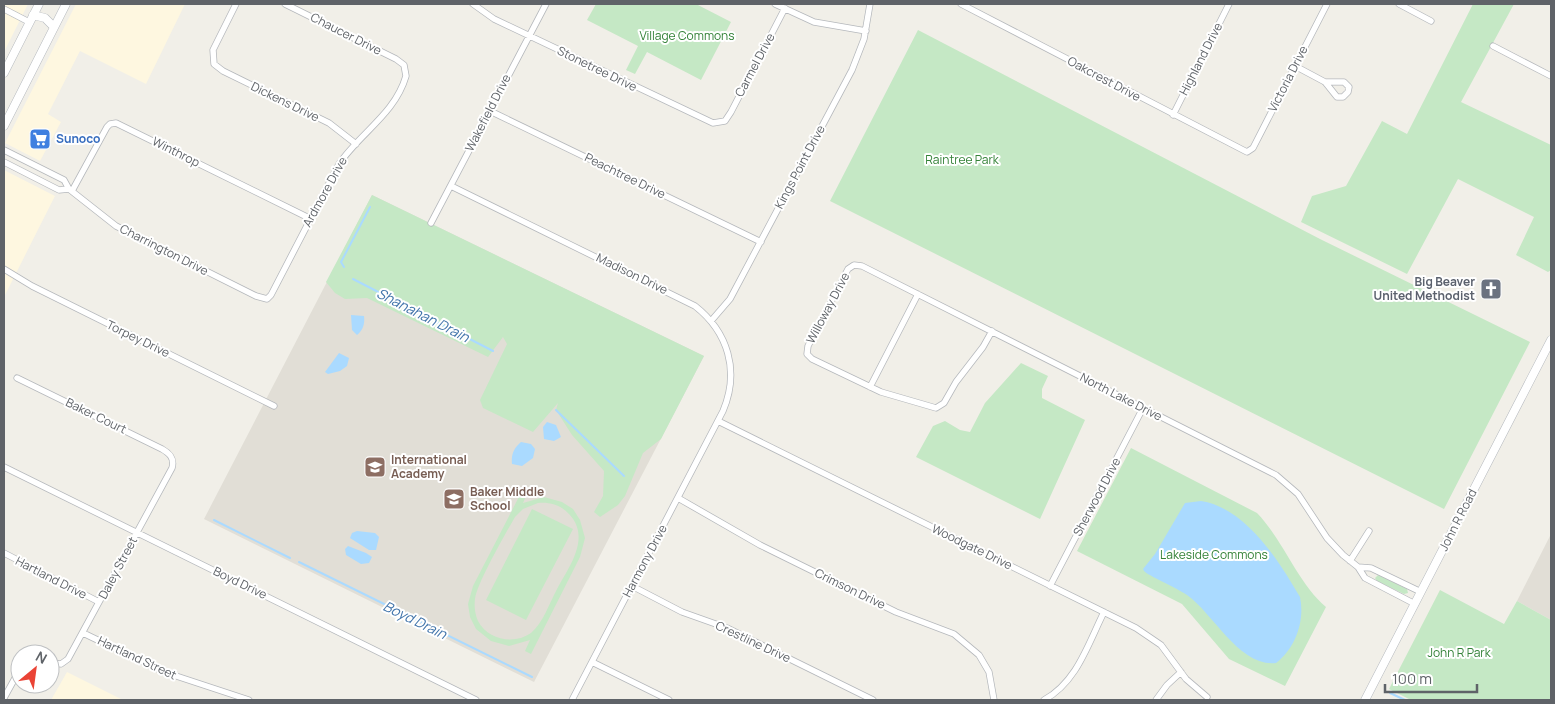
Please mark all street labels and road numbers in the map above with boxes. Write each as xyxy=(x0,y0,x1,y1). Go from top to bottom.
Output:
street label: Chaucer Drive xyxy=(308,8,385,59)
street label: Highland Drive xyxy=(1175,20,1226,98)
street label: Carmel Drive xyxy=(731,30,778,100)
street label: Stonetree Drive xyxy=(555,42,640,95)
street label: Victoria Drive xyxy=(1264,43,1312,115)
street label: Oakcrest Drive xyxy=(1065,52,1144,105)
street label: Wakefield Drive xyxy=(461,71,514,154)
street label: Dickens Drive xyxy=(248,78,322,125)
street label: Kings Point Drive xyxy=(770,122,829,212)
street label: Winthrop xyxy=(150,132,203,171)
street label: Peachtree Drive xyxy=(582,149,669,202)
street label: Ardmore Drive xyxy=(298,154,351,230)
street label: Charrington Drive xyxy=(117,220,211,279)
street label: Madison Drive xyxy=(594,249,671,298)
street label: Willoway Drive xyxy=(802,269,853,346)
street label: Torpey Drive xyxy=(104,316,173,361)
street label: North Lake Drive xyxy=(1077,369,1165,425)
street label: Baker Court xyxy=(63,394,130,438)
street label: Sherwood Drive xyxy=(1069,455,1124,539)
street label: John R Road xyxy=(1435,486,1481,554)
street label: Woodgate Drive xyxy=(929,520,1015,573)
street label: Harmony Drive xyxy=(618,521,671,600)
street label: Daley Street xyxy=(94,533,141,602)
street label: Hartland Drive xyxy=(13,552,90,603)
street label: Boyd Drive xyxy=(210,562,270,603)
street label: Crimson Drive xyxy=(812,564,888,613)
street label: Crestline Drive xyxy=(713,617,794,666)
street label: Hartland Street xyxy=(95,632,180,683)

